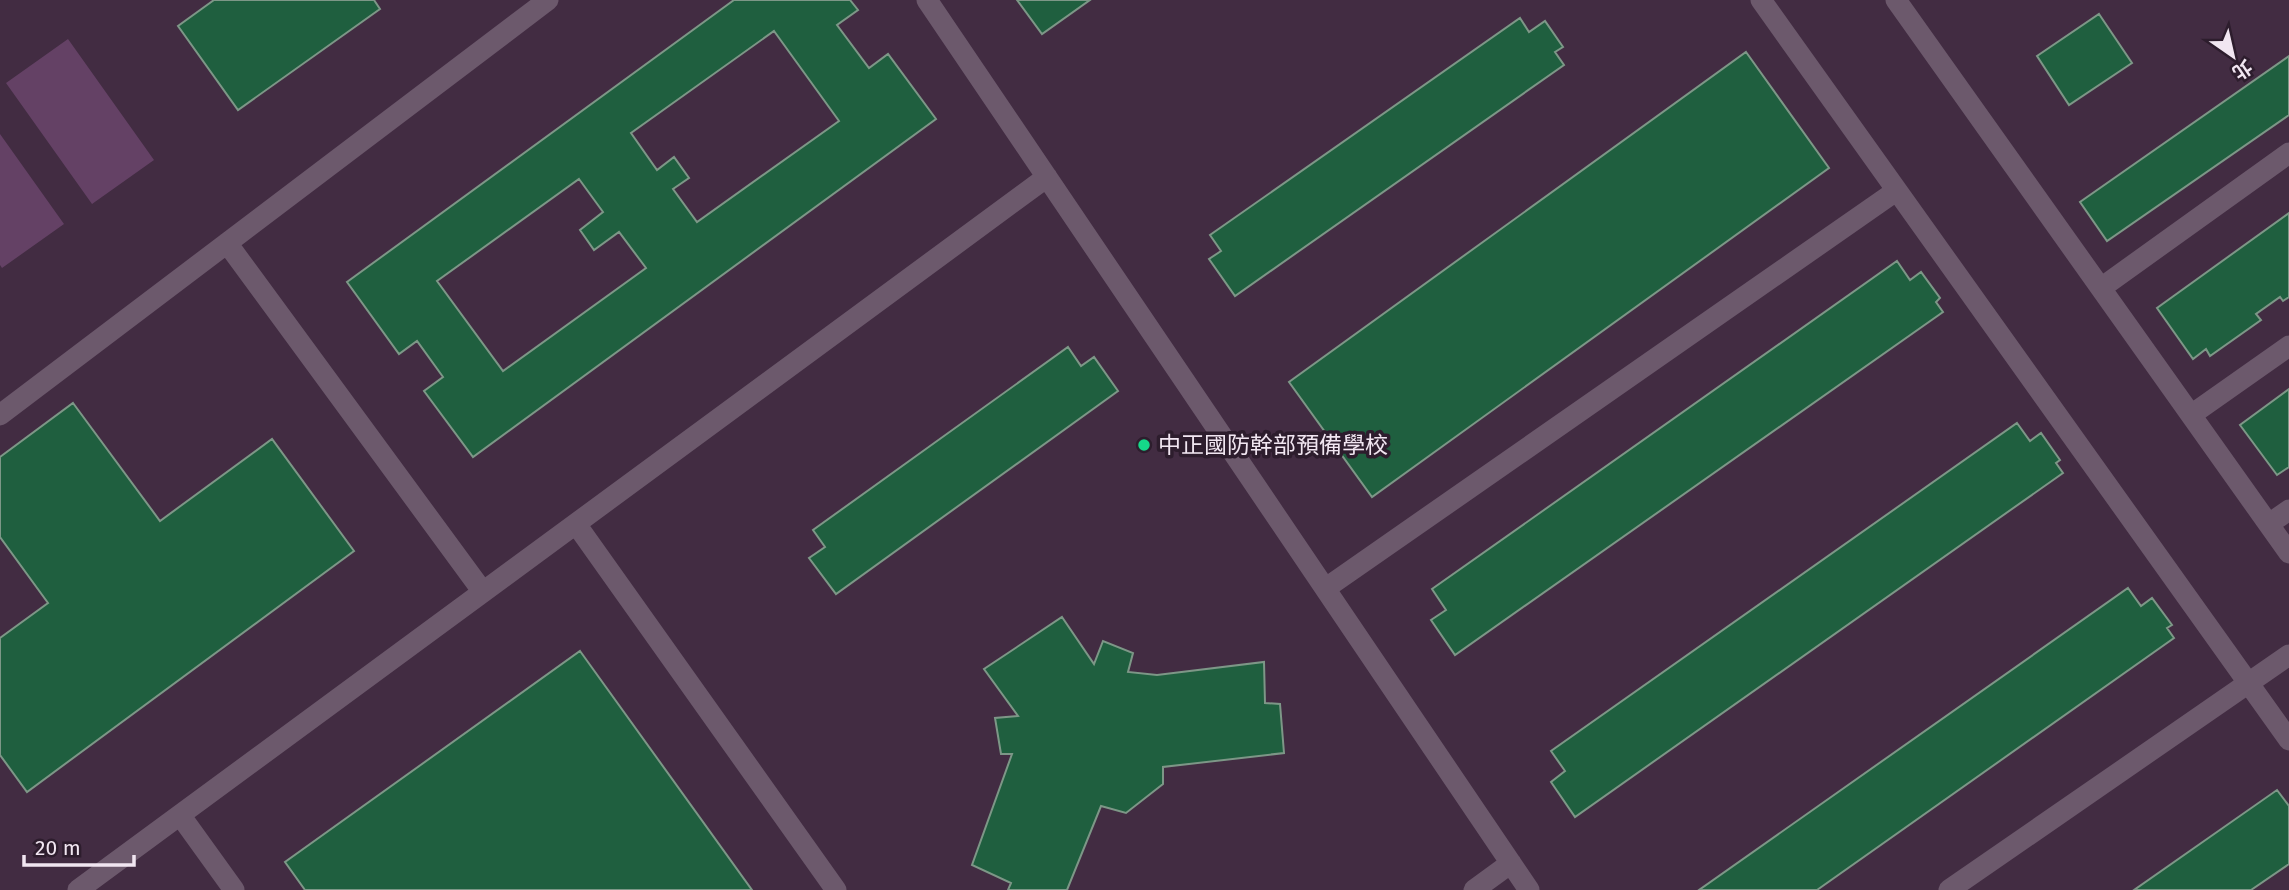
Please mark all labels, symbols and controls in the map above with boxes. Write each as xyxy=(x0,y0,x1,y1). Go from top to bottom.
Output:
north arrow xyxy=(2198,21,2268,91)
text: 北 xyxy=(2228,55,2257,85)
place label: 中正國防幹部預備學校 xyxy=(1158,431,1388,459)
marker: 中正國防幹部預備學校 xyxy=(1136,437,1152,453)
scale bar xyxy=(24,824,135,868)
text: 20 m xyxy=(35,835,81,861)

